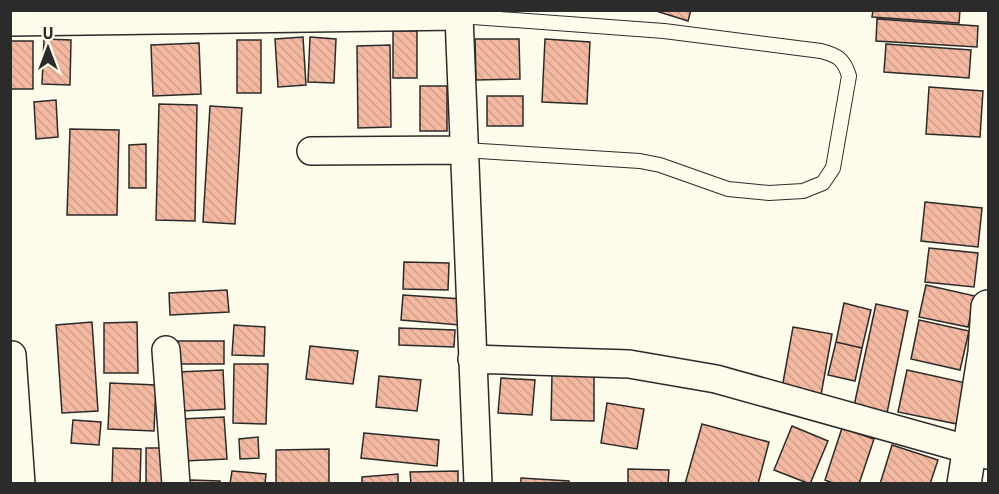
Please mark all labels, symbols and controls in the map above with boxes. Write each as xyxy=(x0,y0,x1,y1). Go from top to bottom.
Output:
north arrow xyxy=(18,18,78,78)
text: U xyxy=(42,23,54,43)

